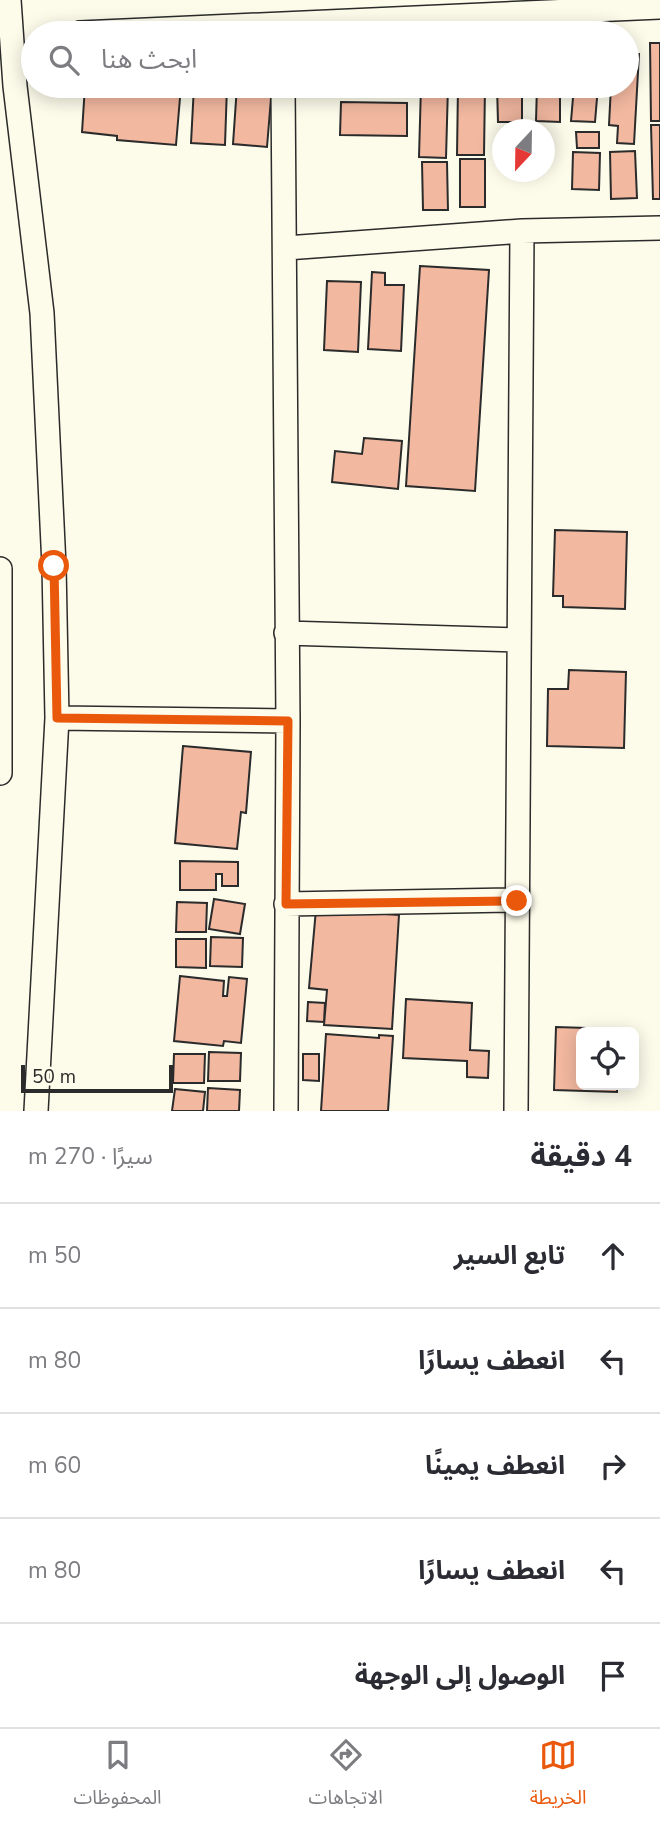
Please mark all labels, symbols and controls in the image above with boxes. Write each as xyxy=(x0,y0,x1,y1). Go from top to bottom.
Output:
search box xyxy=(21,21,639,98)
icon: search xyxy=(45,41,83,79)
text: ابحث هنا xyxy=(101,42,197,77)
north arrow xyxy=(492,119,555,182)
route start xyxy=(38,550,69,581)
route end xyxy=(501,885,532,916)
map controls xyxy=(576,1027,639,1090)
button: locate xyxy=(576,1027,639,1090)
scale bar xyxy=(21,1062,173,1094)
text: 50 m xyxy=(32,1064,76,1090)
text: 4 دقيقة xyxy=(530,1136,632,1177)
text: سيرًا · 270 m xyxy=(28,1141,153,1172)
icon: ahead xyxy=(594,1237,632,1275)
text: تابع السير xyxy=(454,1238,565,1273)
text: 50 m xyxy=(28,1240,81,1271)
icon: left xyxy=(594,1342,632,1380)
text: انعطف يسارًا xyxy=(418,1343,565,1378)
text: 80 m xyxy=(28,1345,81,1376)
icon: right xyxy=(594,1447,632,1485)
text: انعطف يمينًا xyxy=(425,1448,565,1483)
text: 60 m xyxy=(28,1450,81,1481)
icon: left xyxy=(594,1552,632,1590)
text: انعطف يسارًا xyxy=(418,1553,565,1588)
text: 80 m xyxy=(28,1555,81,1586)
icon: arrive xyxy=(594,1657,632,1695)
text: الوصول إلى الوجهة xyxy=(355,1658,565,1693)
tab: المحفوظات xyxy=(73,1736,162,1818)
tab: الاتجاهات xyxy=(309,1736,383,1818)
tab: الخريطة xyxy=(530,1736,587,1818)

